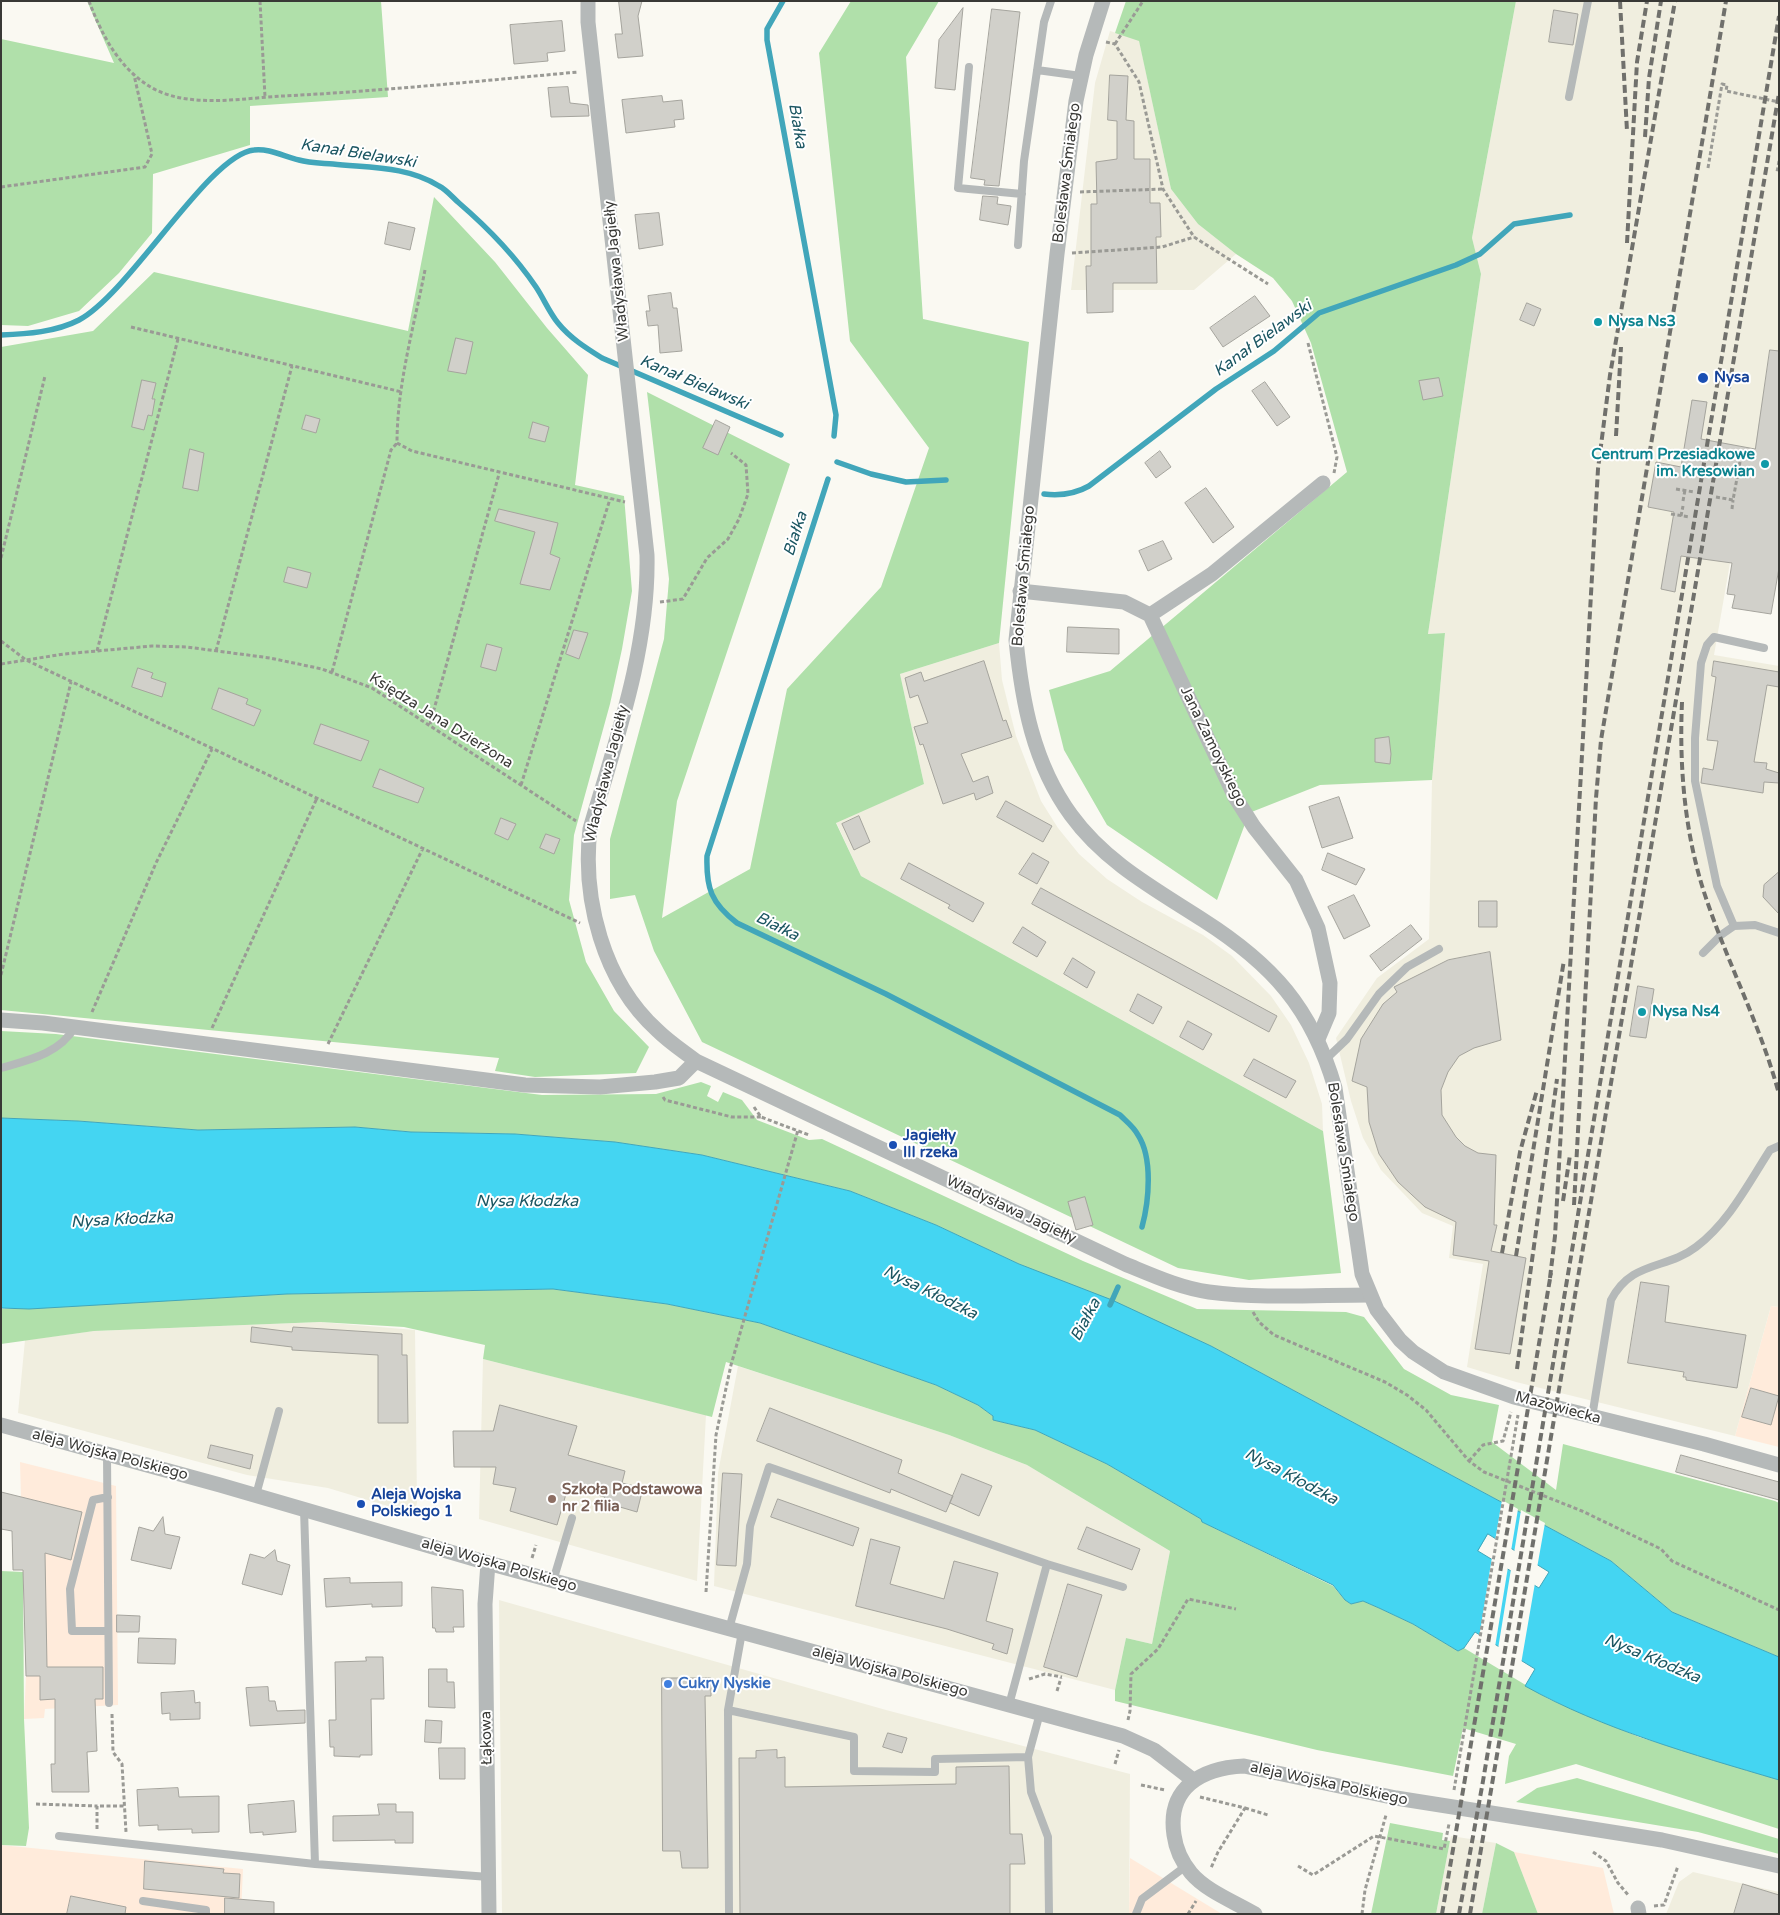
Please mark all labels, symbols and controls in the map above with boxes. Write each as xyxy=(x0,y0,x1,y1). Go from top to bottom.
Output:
water label: Białka xyxy=(784,102,810,150)
street label: Bolesława Śmiałego xyxy=(1049,102,1085,244)
water label: Kanał Bielawski xyxy=(299,135,417,173)
street label: Władysława Jagiełły xyxy=(601,200,633,342)
water label: Kanał Bielawski xyxy=(1210,297,1316,381)
place label: Nysa Ns3 xyxy=(1608,313,1676,331)
marker: Nysa Ns3 xyxy=(1592,316,1604,328)
water label: Kanał Bielawski xyxy=(637,351,751,415)
place label: Nysa xyxy=(1714,369,1750,387)
marker: Nysa xyxy=(1696,371,1710,385)
place label: Centrum Przesiadkowe im. Kresowian xyxy=(1591,446,1755,481)
marker: Centrum Przesiadkowe im. Kresowian xyxy=(1759,458,1771,470)
street label: Bolesława Śmiałego xyxy=(1009,505,1039,647)
water label: Białka xyxy=(780,509,812,559)
street label: Księdza Jana Dzierżona xyxy=(366,669,516,773)
street label: Jana Zamoyskiego xyxy=(1176,684,1250,810)
street label: Władysława Jagiełły xyxy=(581,703,633,845)
water label: Białka xyxy=(752,908,802,946)
place label: Nysa Ns4 xyxy=(1652,1003,1720,1021)
marker: Nysa Ns4 xyxy=(1636,1006,1648,1018)
street label: Bolesława Śmiałego xyxy=(1323,1081,1363,1223)
place label: Jagiełły III rzeka xyxy=(903,1127,958,1162)
marker: Jagiełły III rzeka xyxy=(887,1139,899,1151)
street label: Władysława Jagiełły xyxy=(943,1172,1079,1248)
water label: Nysa Kłodzka xyxy=(476,1192,578,1212)
water label: Nysa Kłodzka xyxy=(70,1208,174,1232)
water label: Nysa Kłodzka xyxy=(880,1262,980,1324)
water label: Białka xyxy=(1067,1295,1105,1345)
street label: Mazowiecka xyxy=(1513,1388,1603,1428)
street label: aleja Wojska Polskiego xyxy=(30,1426,190,1484)
water label: Nysa Kłodzka xyxy=(1241,1445,1341,1509)
place label: Szkoła Podstawowa nr 2 filia xyxy=(562,1481,703,1516)
place label: Aleja Wojska Polskiego 1 xyxy=(371,1486,462,1521)
marker: Szkoła Podstawowa nr 2 filia xyxy=(546,1493,558,1505)
marker: Aleja Wojska Polskiego 1 xyxy=(355,1498,367,1510)
street label: aleja Wojska Polskiego xyxy=(419,1534,579,1596)
water label: Nysa Kłodzka xyxy=(1601,1630,1703,1688)
street label: aleja Wojska Polskiego xyxy=(810,1643,970,1701)
place label: Cukry Nyskie xyxy=(678,1675,771,1693)
marker: Cukry Nyskie xyxy=(662,1678,674,1690)
street label: Łąkowa xyxy=(478,1711,496,1765)
street label: aleja Wojska Polskiego xyxy=(1249,1758,1409,1810)

